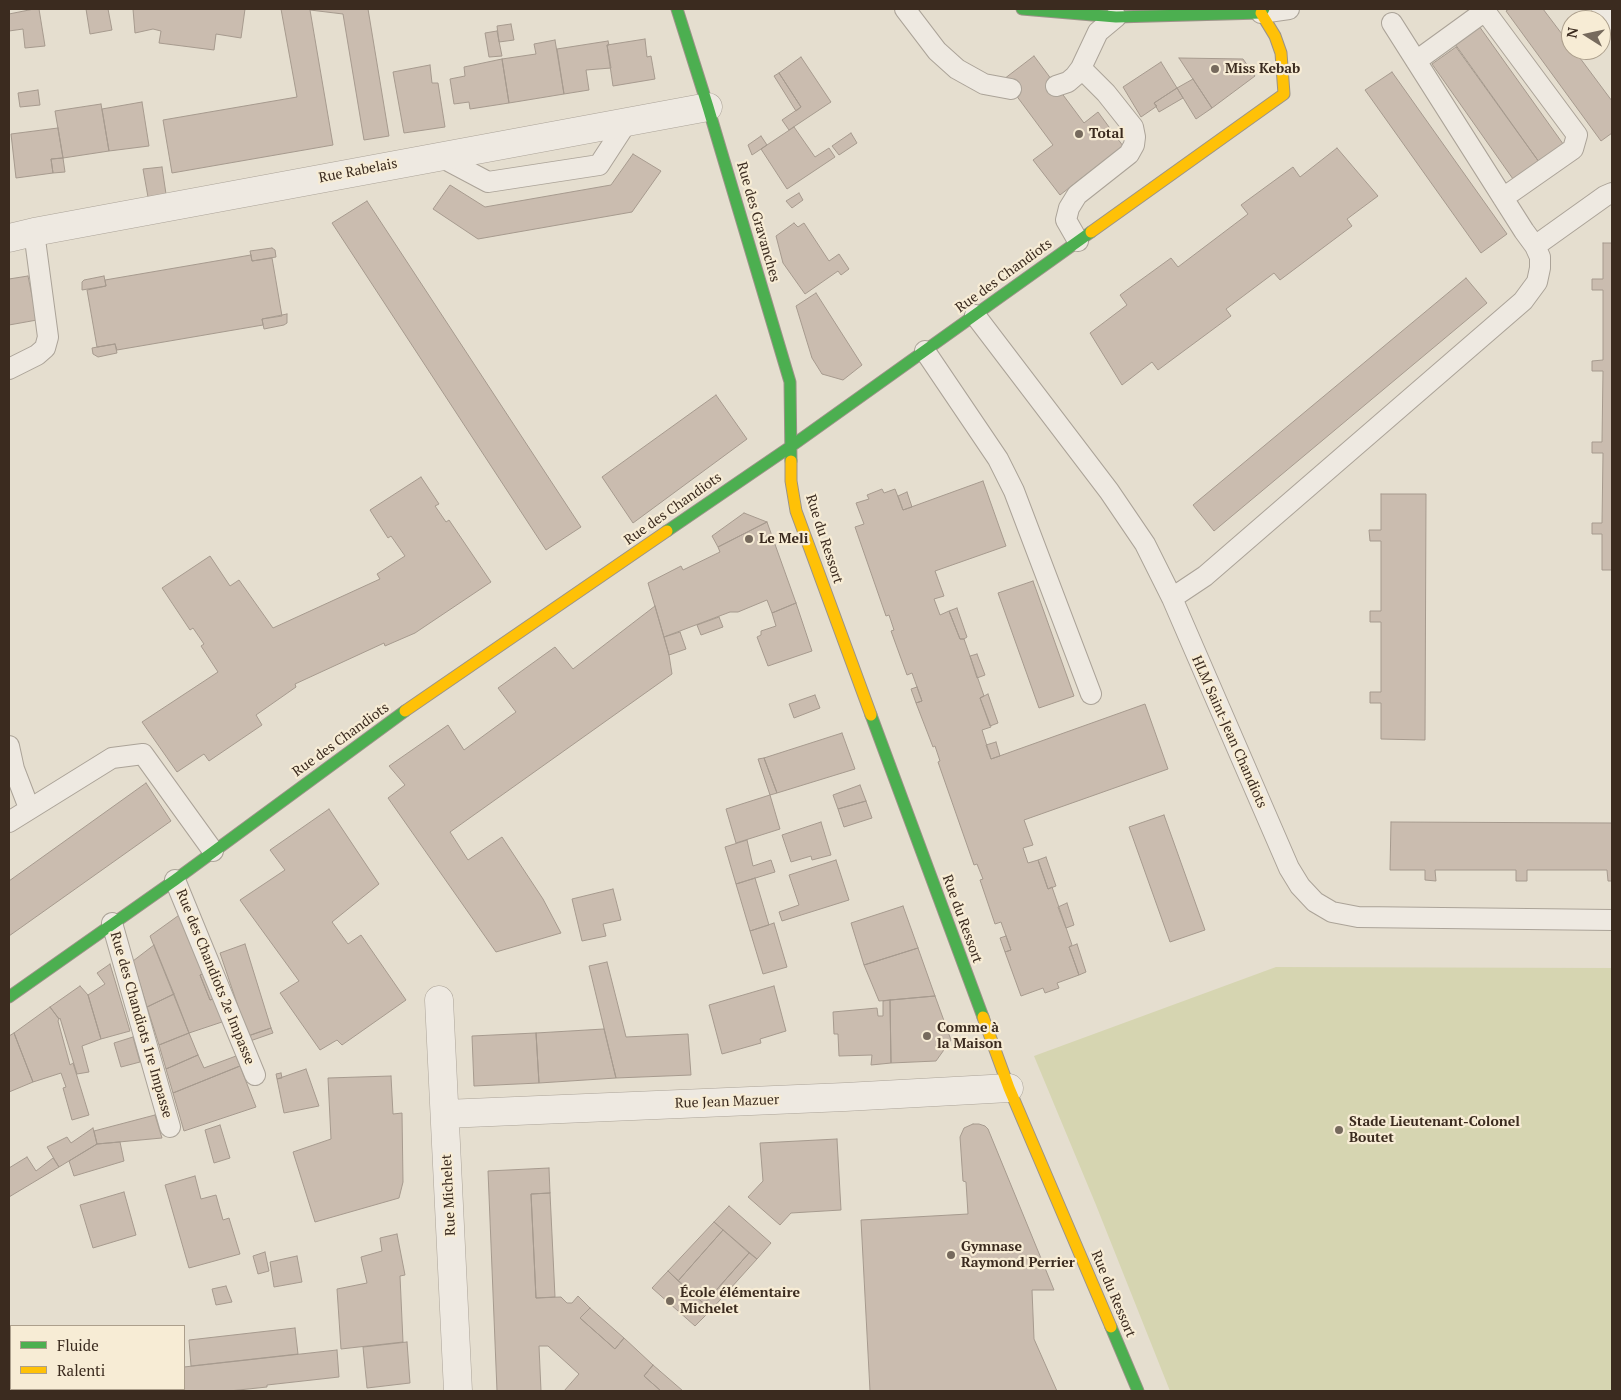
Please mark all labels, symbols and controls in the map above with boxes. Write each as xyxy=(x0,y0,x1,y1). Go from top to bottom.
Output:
north arrow xyxy=(1561,10,1611,60)
text: N xyxy=(1561,26,1582,39)
place label: Miss Kebab xyxy=(1225,61,1300,77)
marker: Miss Kebab xyxy=(1209,63,1221,75)
place label: Total xyxy=(1089,126,1124,142)
marker: Total xyxy=(1073,128,1085,140)
street label: Rue Rabelais xyxy=(317,155,399,187)
street label: Rue des Gravanches xyxy=(733,160,783,284)
street label: Rue des Chandiots xyxy=(952,235,1056,317)
street label: Rue des Chandiots xyxy=(621,469,725,549)
street label: Rue du Ressort xyxy=(802,492,846,586)
place label: Le Meli xyxy=(759,531,808,547)
marker: Le Meli xyxy=(743,533,755,545)
street label: HLM Saint-Jean Chandiots xyxy=(1188,653,1270,811)
street label: Rue des Chandiots xyxy=(289,699,393,781)
street label: Rue du Ressort xyxy=(938,873,986,965)
street label: Rue des Chandiots 2e Impasse xyxy=(172,887,258,1067)
street label: Rue des Chandiots 1re Impasse xyxy=(106,930,176,1120)
place label: Comme à la Maison xyxy=(937,1020,1002,1052)
marker: Comme à la Maison xyxy=(921,1030,933,1042)
street label: Rue Jean Mazuer xyxy=(674,1092,780,1112)
place label: Stade Lieutenant-Colonel Boutet xyxy=(1349,1114,1520,1146)
marker: Stade Lieutenant-Colonel Boutet xyxy=(1333,1124,1345,1136)
street label: Rue Michelet xyxy=(438,1154,460,1236)
place label: Gymnase Raymond Perrier xyxy=(961,1239,1075,1272)
street label: Rue du Ressort xyxy=(1087,1248,1139,1340)
marker: Gymnase Raymond Perrier xyxy=(945,1249,957,1261)
place label: École élémentaire Michelet xyxy=(680,1285,800,1318)
marker: École élémentaire Michelet xyxy=(664,1295,676,1307)
legend xyxy=(10,1325,185,1390)
text: Fluide xyxy=(57,1335,99,1355)
text: Ralenti xyxy=(57,1360,105,1380)

